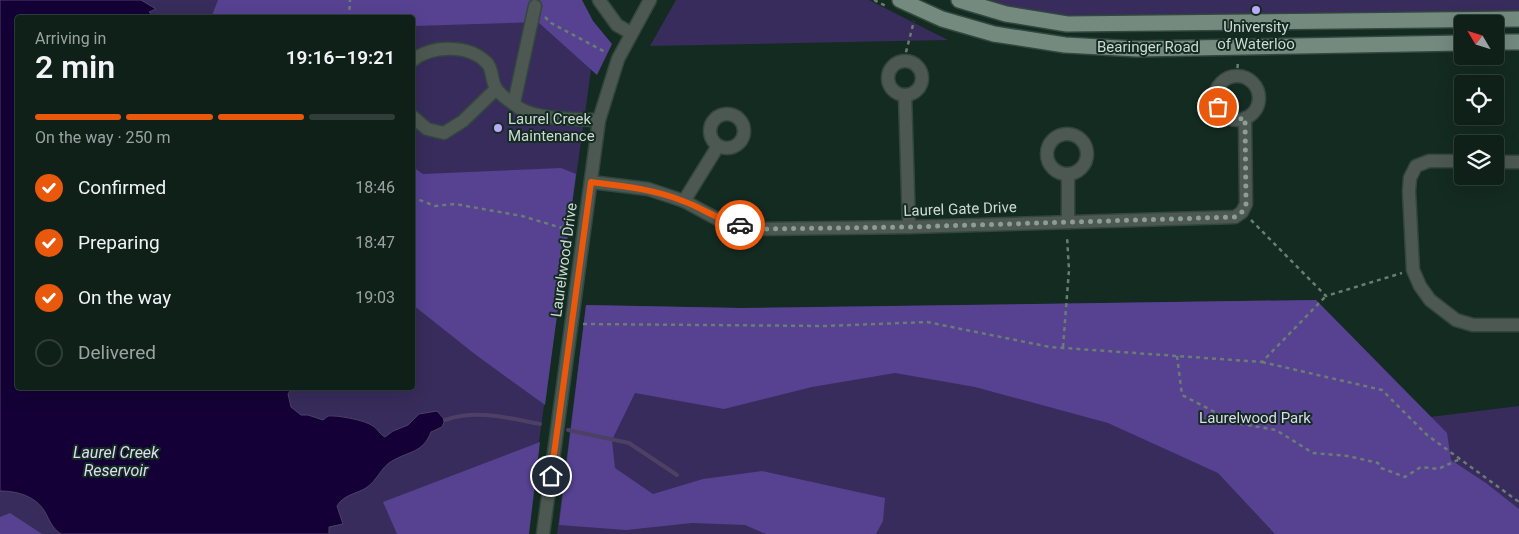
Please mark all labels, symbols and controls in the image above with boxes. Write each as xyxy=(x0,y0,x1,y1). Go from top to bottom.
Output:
marker: University of Waterloo xyxy=(1250,4,1262,16)
north arrow xyxy=(1454,15,1504,65)
map controls xyxy=(1454,15,1504,185)
place label: University of Waterloo xyxy=(1217,18,1295,53)
text: Arriving in xyxy=(35,29,106,48)
street label: Bearinger Road xyxy=(1097,38,1199,56)
text: 19:16–19:21 xyxy=(286,46,395,69)
text: 2 min xyxy=(35,48,115,86)
button: locate xyxy=(1454,75,1504,125)
pin xyxy=(1197,86,1239,128)
icon: bag xyxy=(1204,93,1232,121)
place label: Laurel Creek Maintenance xyxy=(508,110,595,145)
marker: Laurel Creek Maintenance xyxy=(492,122,504,134)
text: On the way · 250 m xyxy=(35,128,171,147)
button: layers xyxy=(1454,135,1504,185)
icon: check xyxy=(35,174,63,202)
text: Confirmed xyxy=(78,176,166,199)
text: 18:46 xyxy=(355,178,395,197)
street label: Laurel Gate Drive xyxy=(903,198,1017,220)
courier xyxy=(715,200,765,250)
street label: Laurelwood Drive xyxy=(547,202,581,318)
icon: car xyxy=(726,211,754,239)
icon: check xyxy=(35,229,63,257)
text: Preparing xyxy=(78,231,160,254)
text: 18:47 xyxy=(355,233,395,252)
icon: check xyxy=(35,284,63,312)
text: On the way xyxy=(78,286,171,309)
text: 19:03 xyxy=(355,288,395,307)
text: Delivered xyxy=(78,341,156,364)
park label: Laurelwood Park xyxy=(1199,409,1311,427)
water label: Laurel Creek Reservoir xyxy=(73,443,160,480)
pin xyxy=(530,455,572,497)
icon: home xyxy=(537,462,565,490)

